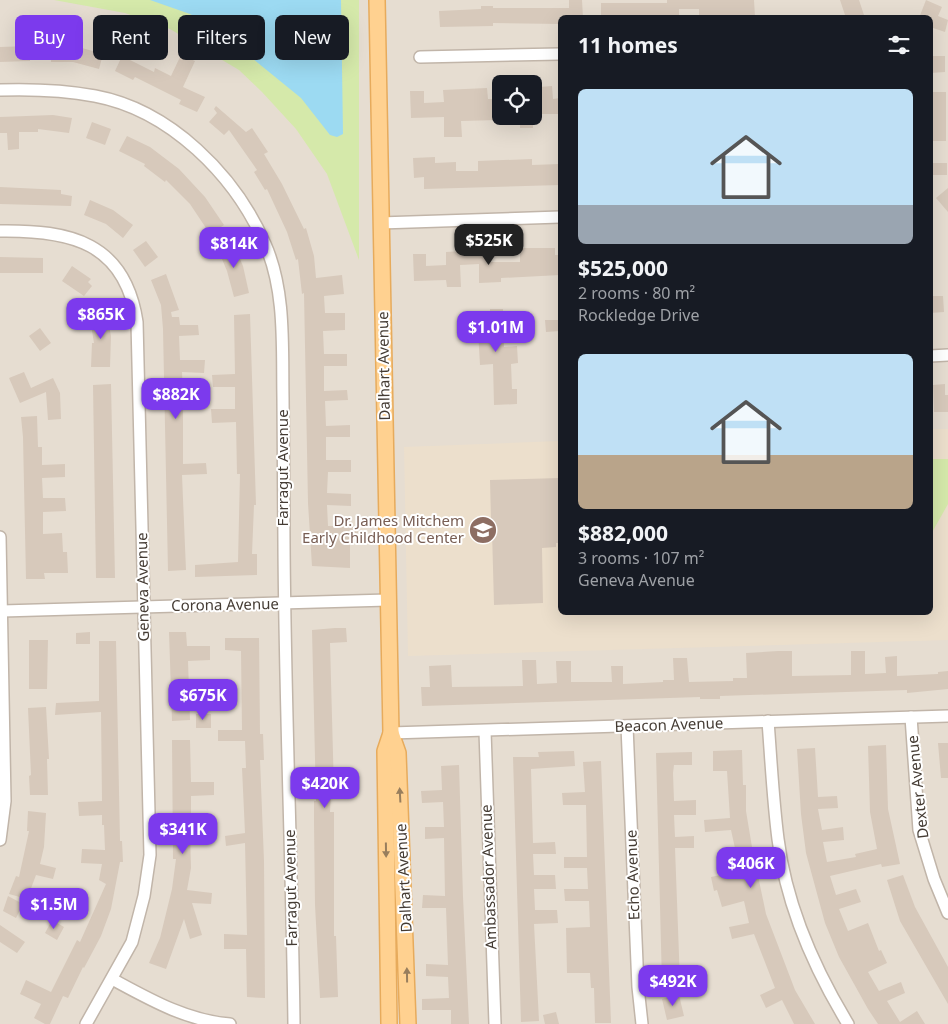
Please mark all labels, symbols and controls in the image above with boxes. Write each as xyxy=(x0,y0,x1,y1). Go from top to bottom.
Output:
chip: Buy xyxy=(15,15,83,60)
chip: Rent xyxy=(93,15,168,60)
chip: Filters xyxy=(178,15,265,60)
chip: New xyxy=(275,15,349,60)
text: 11 homes xyxy=(578,31,678,59)
icon: filters xyxy=(885,31,913,59)
map controls xyxy=(492,75,542,125)
button: locate xyxy=(492,75,542,125)
icon: home xyxy=(701,122,791,212)
pin: $525K xyxy=(454,224,524,266)
pin: $814K xyxy=(199,226,269,269)
text: $525K xyxy=(465,229,513,251)
text: $814K xyxy=(210,232,258,254)
text: $525,000 xyxy=(578,254,668,282)
text: 2 rooms · 80 m² xyxy=(578,282,695,304)
pin: $865K xyxy=(66,298,136,340)
text: $865K xyxy=(77,303,125,325)
text: Rockledge Drive xyxy=(578,304,699,326)
pin: $1.01M xyxy=(455,310,537,353)
street label: Dalhart Avenue xyxy=(372,311,394,421)
text: $1.01M xyxy=(468,316,524,338)
pin: $882K xyxy=(141,378,211,420)
text: $882K xyxy=(152,383,200,405)
icon: home xyxy=(701,387,791,477)
street label: Farragut Avenue xyxy=(272,409,292,527)
place label: Dr. James Mitchem Early Childhood Center xyxy=(302,510,464,547)
school or university icon: Dr. James Mitchem Early Childhood Center xyxy=(468,515,498,545)
text: $882,000 xyxy=(578,519,668,547)
street label: Geneva Avenue xyxy=(131,532,153,642)
text: 3 rooms · 107 m² xyxy=(578,547,704,569)
text: Geneva Avenue xyxy=(578,569,695,591)
street label: Corona Avenue xyxy=(171,593,279,615)
pin: $675K xyxy=(168,678,238,721)
text: $675K xyxy=(179,684,227,706)
street label: Beacon Avenue xyxy=(614,712,724,736)
street label: Dexter Avenue xyxy=(902,734,932,840)
pin: $420K xyxy=(290,766,360,809)
text: $420K xyxy=(301,772,349,794)
one-way arrow xyxy=(396,787,404,803)
street label: Ambassador Avenue xyxy=(475,804,501,950)
pin: $341K xyxy=(148,812,218,855)
text: $341K xyxy=(159,818,207,840)
street label: Dalhart Avenue xyxy=(390,823,416,933)
street label: Farragut Avenue xyxy=(279,829,301,947)
street label: Echo Avenue xyxy=(620,829,644,921)
one-way arrow xyxy=(383,843,391,859)
pin: $406K xyxy=(716,846,786,889)
text: $406K xyxy=(727,852,775,874)
pin: $1.5M xyxy=(19,888,89,930)
text: $1.5M xyxy=(30,893,78,915)
pin: $492K xyxy=(638,964,708,1007)
one-way arrow xyxy=(403,967,411,983)
text: $492K xyxy=(649,970,697,992)

